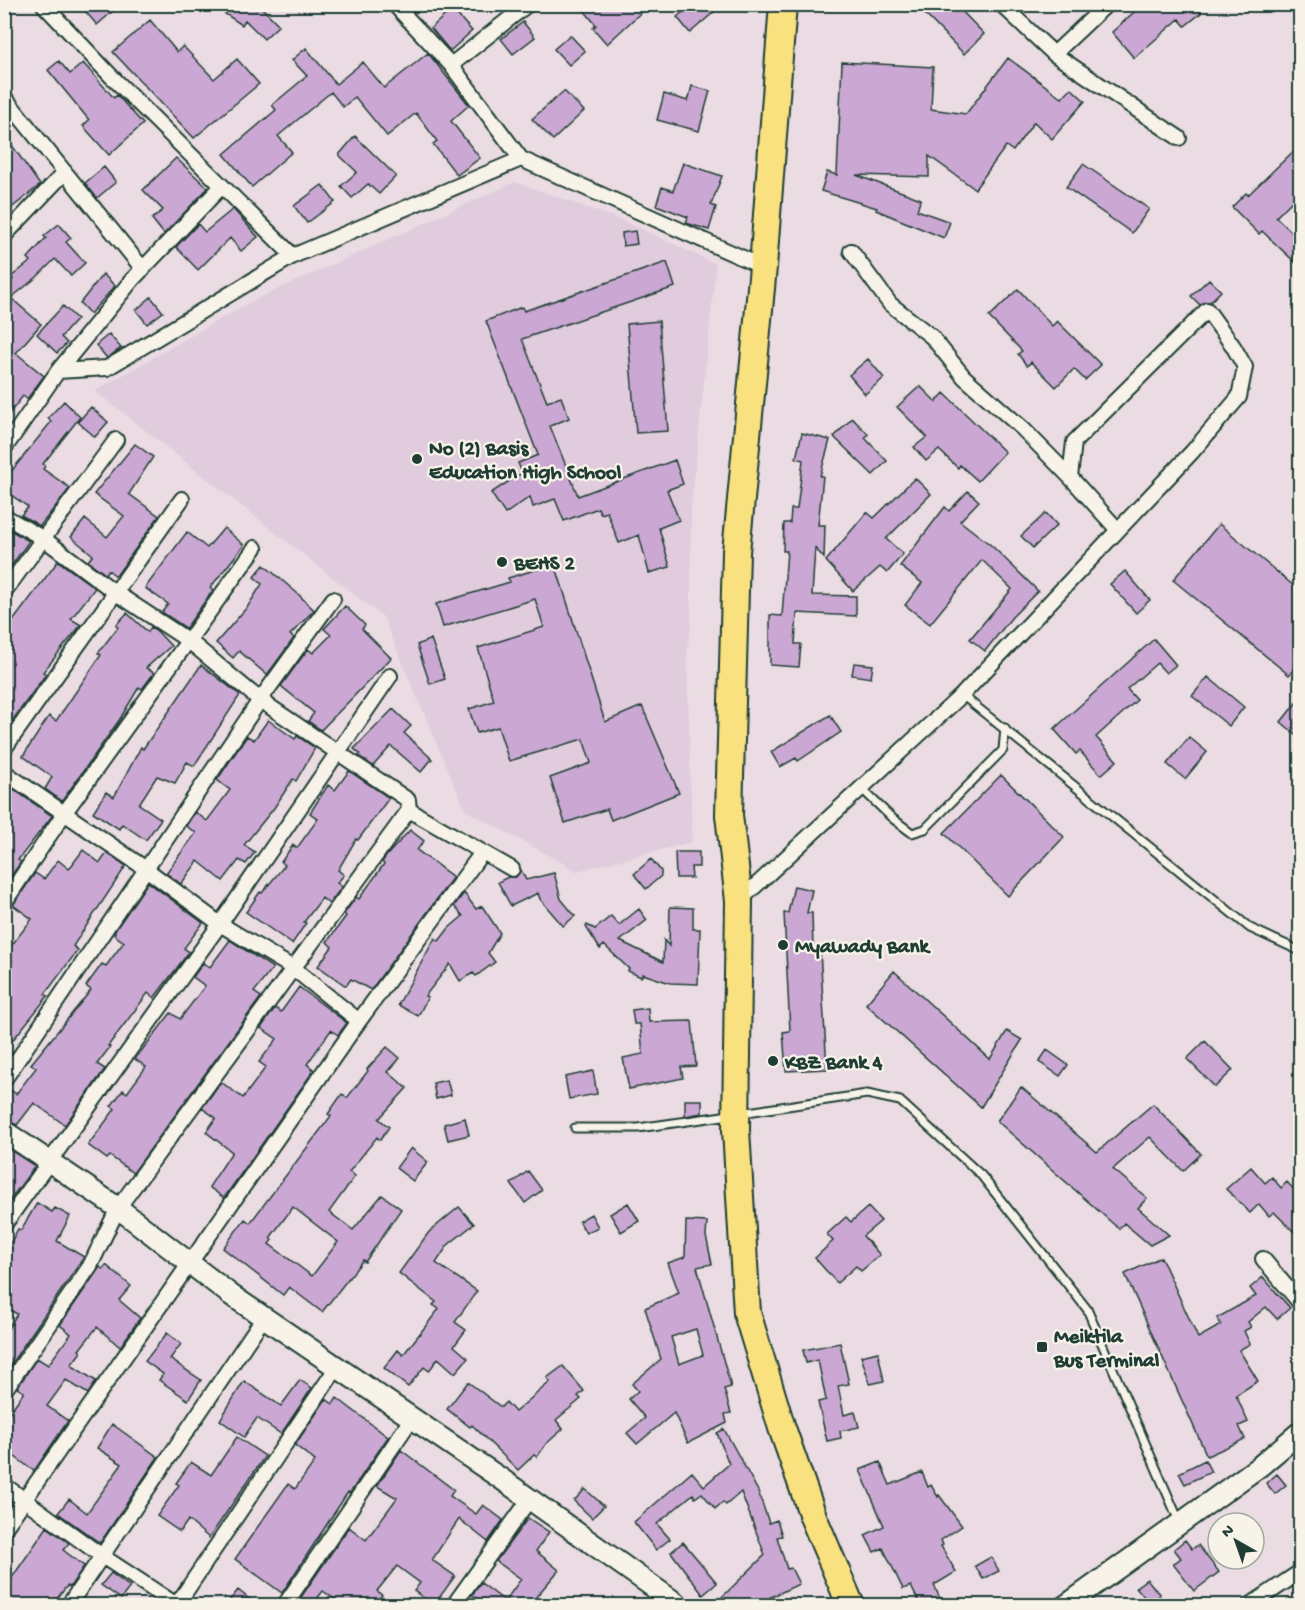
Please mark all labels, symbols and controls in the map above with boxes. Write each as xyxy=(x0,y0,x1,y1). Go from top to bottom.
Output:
place label: No (2) Basis Education High School xyxy=(429,438,622,487)
marker: No (2) Basis Education High School xyxy=(410,452,424,466)
place label: BEHS 2 xyxy=(513,553,576,578)
marker: BEHS 2 xyxy=(495,555,509,569)
place label: Myawady Bank xyxy=(795,936,931,961)
marker: Myawady Bank xyxy=(776,938,790,952)
place label: KBZ Bank 4 xyxy=(784,1052,884,1077)
marker: KBZ Bank 4 xyxy=(766,1054,780,1068)
place label: Meiktila Bus Terminal xyxy=(1053,1326,1160,1375)
marker: Meiktila Bus Terminal xyxy=(1035,1340,1049,1354)
north arrow xyxy=(1206,1511,1266,1571)
text: N xyxy=(1218,1521,1239,1543)

